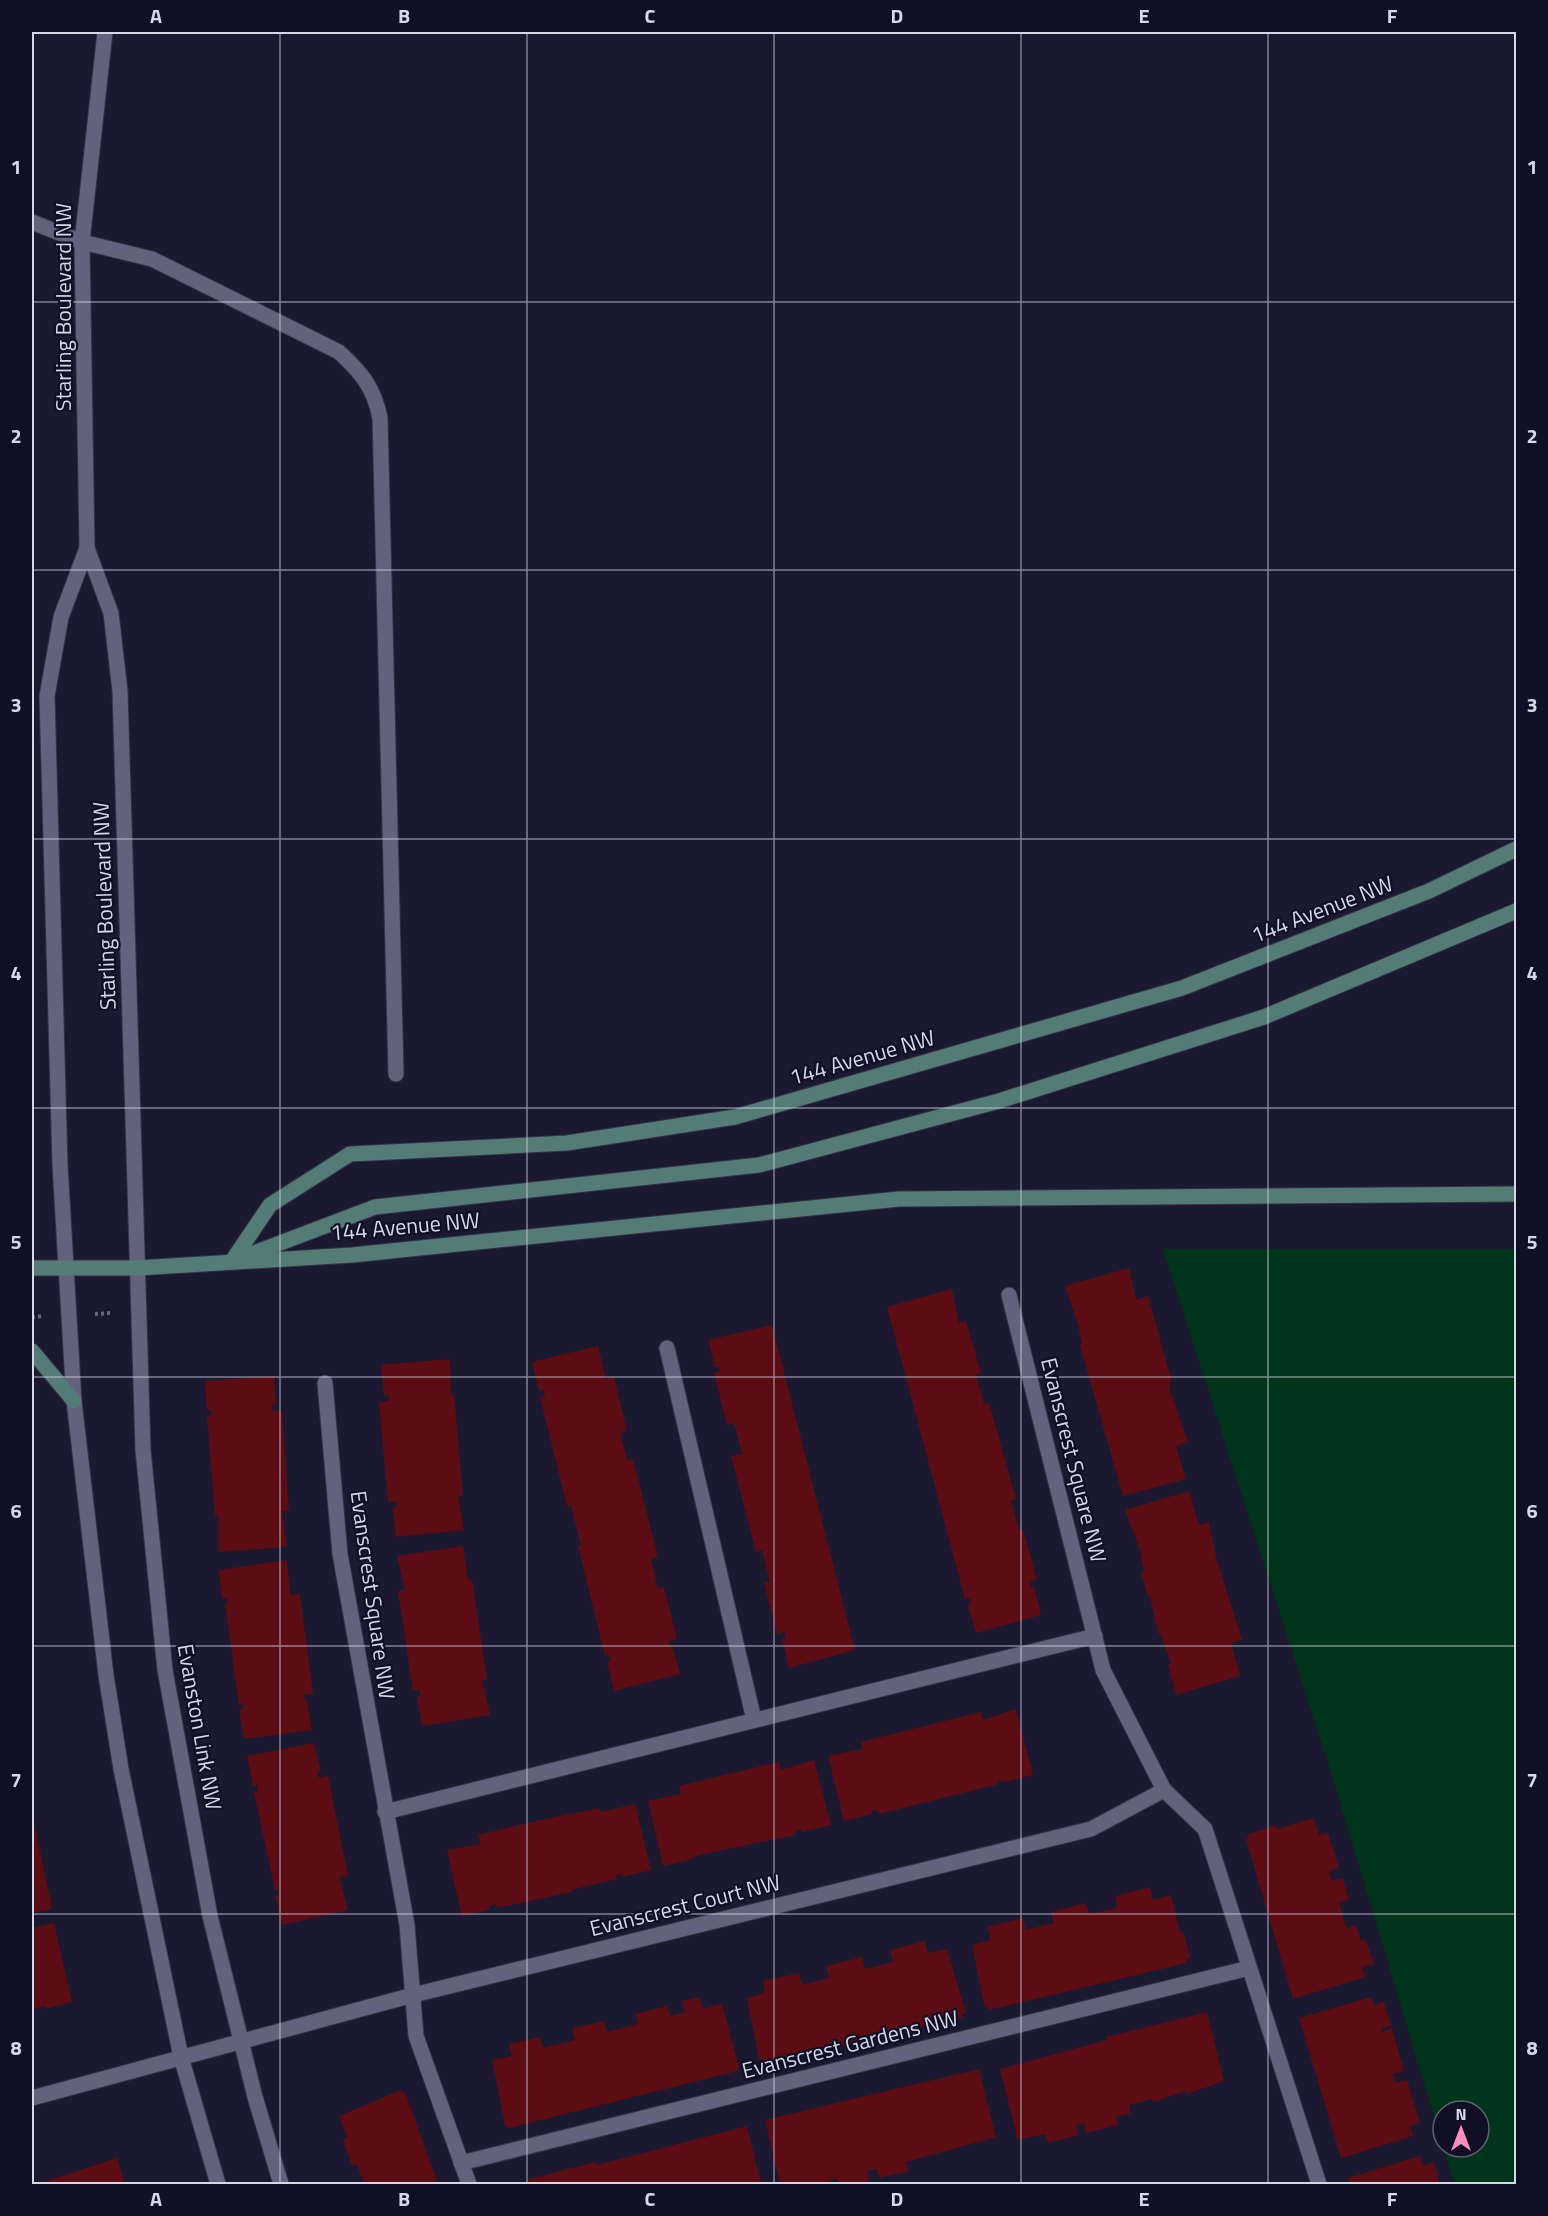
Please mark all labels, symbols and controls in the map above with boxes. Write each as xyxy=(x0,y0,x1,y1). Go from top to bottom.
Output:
text: A xyxy=(150,0,162,31)
text: B xyxy=(398,0,410,31)
text: C xyxy=(645,0,656,31)
text: D xyxy=(891,0,903,31)
text: E xyxy=(1138,0,1150,31)
text: F xyxy=(1387,0,1398,31)
text: 1 xyxy=(10,151,22,182)
text: 1 xyxy=(1526,151,1538,182)
street label: Starling Boulevard NW xyxy=(46,203,80,411)
text: 2 xyxy=(10,420,22,451)
text: 2 xyxy=(1526,420,1538,451)
text: 3 xyxy=(10,689,22,720)
text: 3 xyxy=(1526,689,1538,720)
street label: Starling Boulevard NW xyxy=(83,801,125,1011)
street label: 144 Avenue NW xyxy=(1246,866,1398,952)
text: 4 xyxy=(10,957,22,988)
text: 4 xyxy=(1526,957,1538,988)
street label: 144 Avenue NW xyxy=(785,1020,939,1094)
street label: 144 Avenue NW xyxy=(329,1203,481,1249)
text: 5 xyxy=(10,1226,22,1257)
text: 5 xyxy=(1526,1226,1538,1257)
street label: Evanscrest Square NW xyxy=(1032,1354,1116,1566)
street label: Evanscrest Square NW xyxy=(342,1489,404,1701)
text: 6 xyxy=(10,1495,22,1526)
text: 6 xyxy=(1526,1495,1538,1526)
street label: Evanston Link NW xyxy=(169,1641,231,1813)
text: 7 xyxy=(10,1764,22,1795)
text: 7 xyxy=(1526,1764,1538,1795)
street label: Evanscrest Court NW xyxy=(586,1865,784,1945)
street label: Evanscrest Gardens NW xyxy=(738,2001,962,2087)
text: 8 xyxy=(10,2032,22,2063)
text: 8 xyxy=(1526,2032,1538,2063)
north arrow xyxy=(1431,2099,1491,2159)
text: N xyxy=(1455,2102,1467,2126)
text: A xyxy=(150,2183,162,2214)
text: B xyxy=(398,2183,410,2214)
text: C xyxy=(645,2183,656,2214)
text: D xyxy=(891,2183,903,2214)
text: E xyxy=(1138,2183,1150,2214)
text: F xyxy=(1387,2183,1398,2214)

